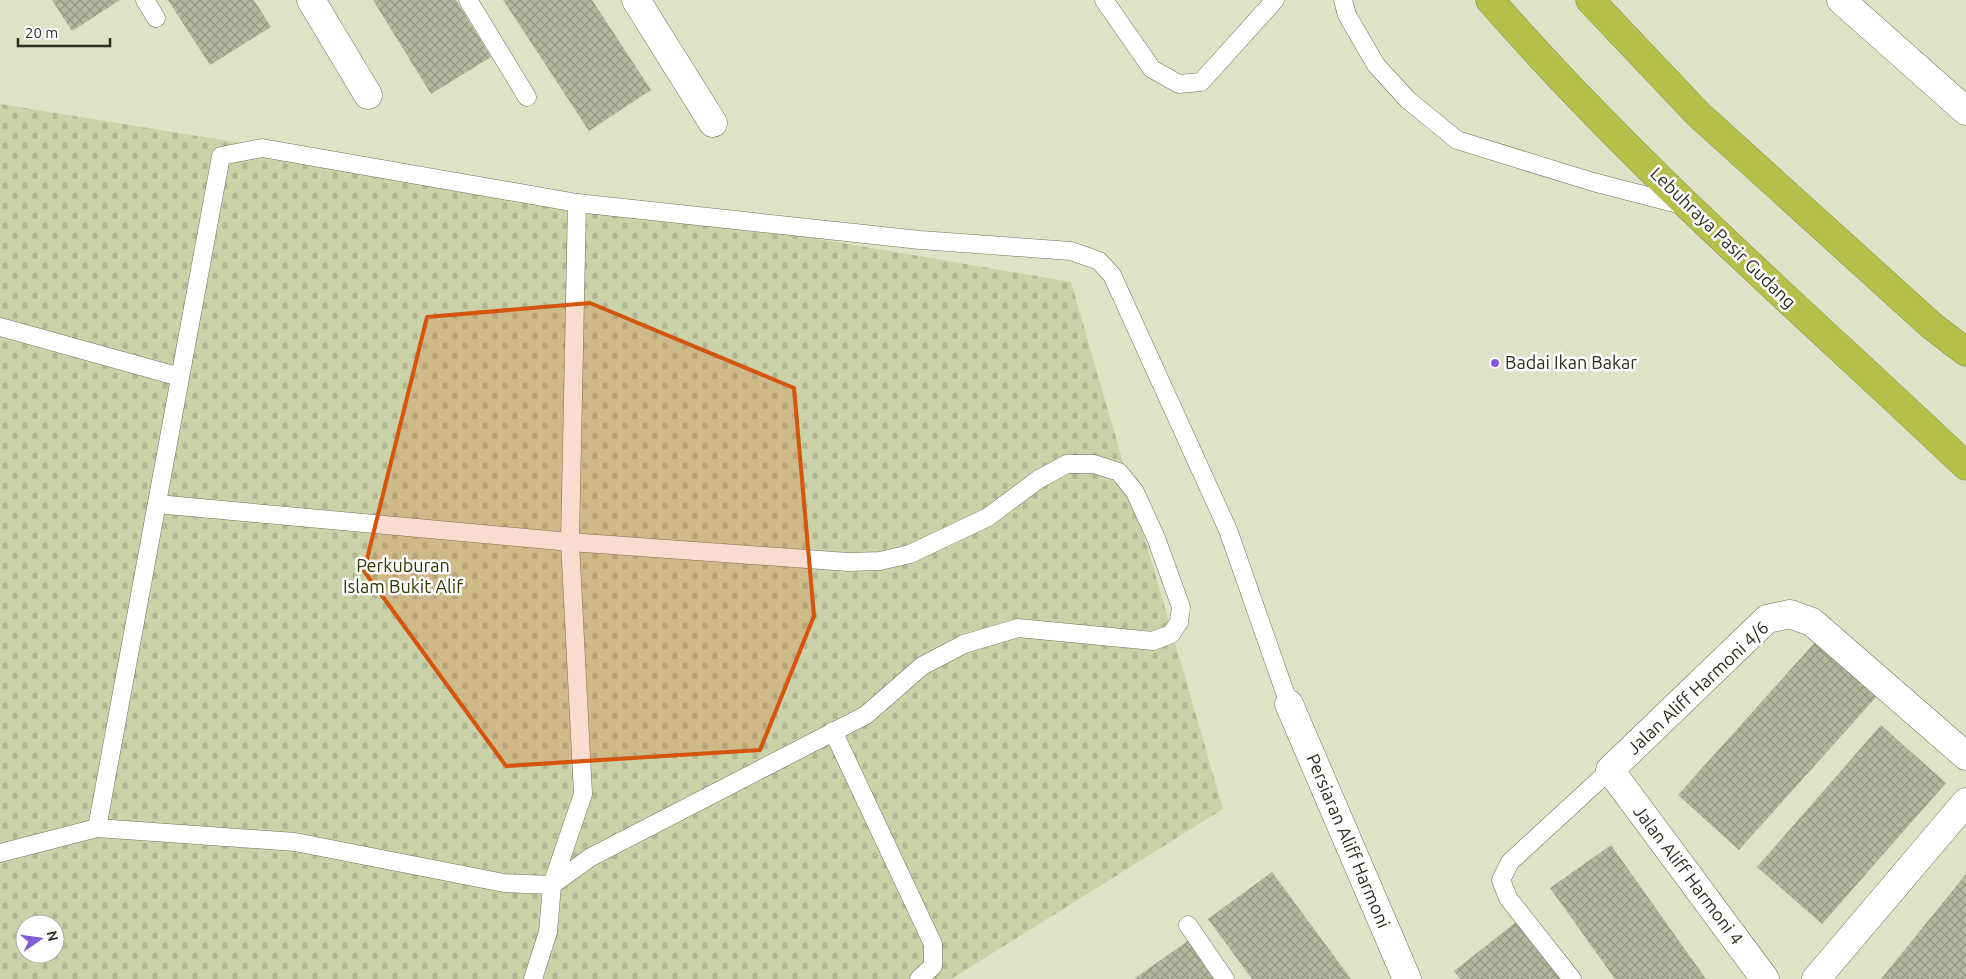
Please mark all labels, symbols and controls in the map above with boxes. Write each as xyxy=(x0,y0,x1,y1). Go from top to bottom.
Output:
scale bar xyxy=(18,15,110,47)
text: 20 m xyxy=(25,24,58,41)
street label: Lebuhraya Pasir Gudang xyxy=(1647,163,1800,312)
place label: Badai Ikan Bakar xyxy=(1505,352,1637,372)
marker: Badai Ikan Bakar xyxy=(1489,357,1501,369)
park label: Perkuburan Islam Bukit Alif xyxy=(343,555,463,596)
street label: Jalan Aliff Harmoni 4/6 xyxy=(1623,617,1772,758)
street label: Persiaran Aliff Harmoni xyxy=(1303,751,1395,931)
street label: Jalan Aliff Harmoni 4 xyxy=(1630,801,1748,948)
north arrow xyxy=(15,914,65,964)
text: N xyxy=(44,929,62,943)

